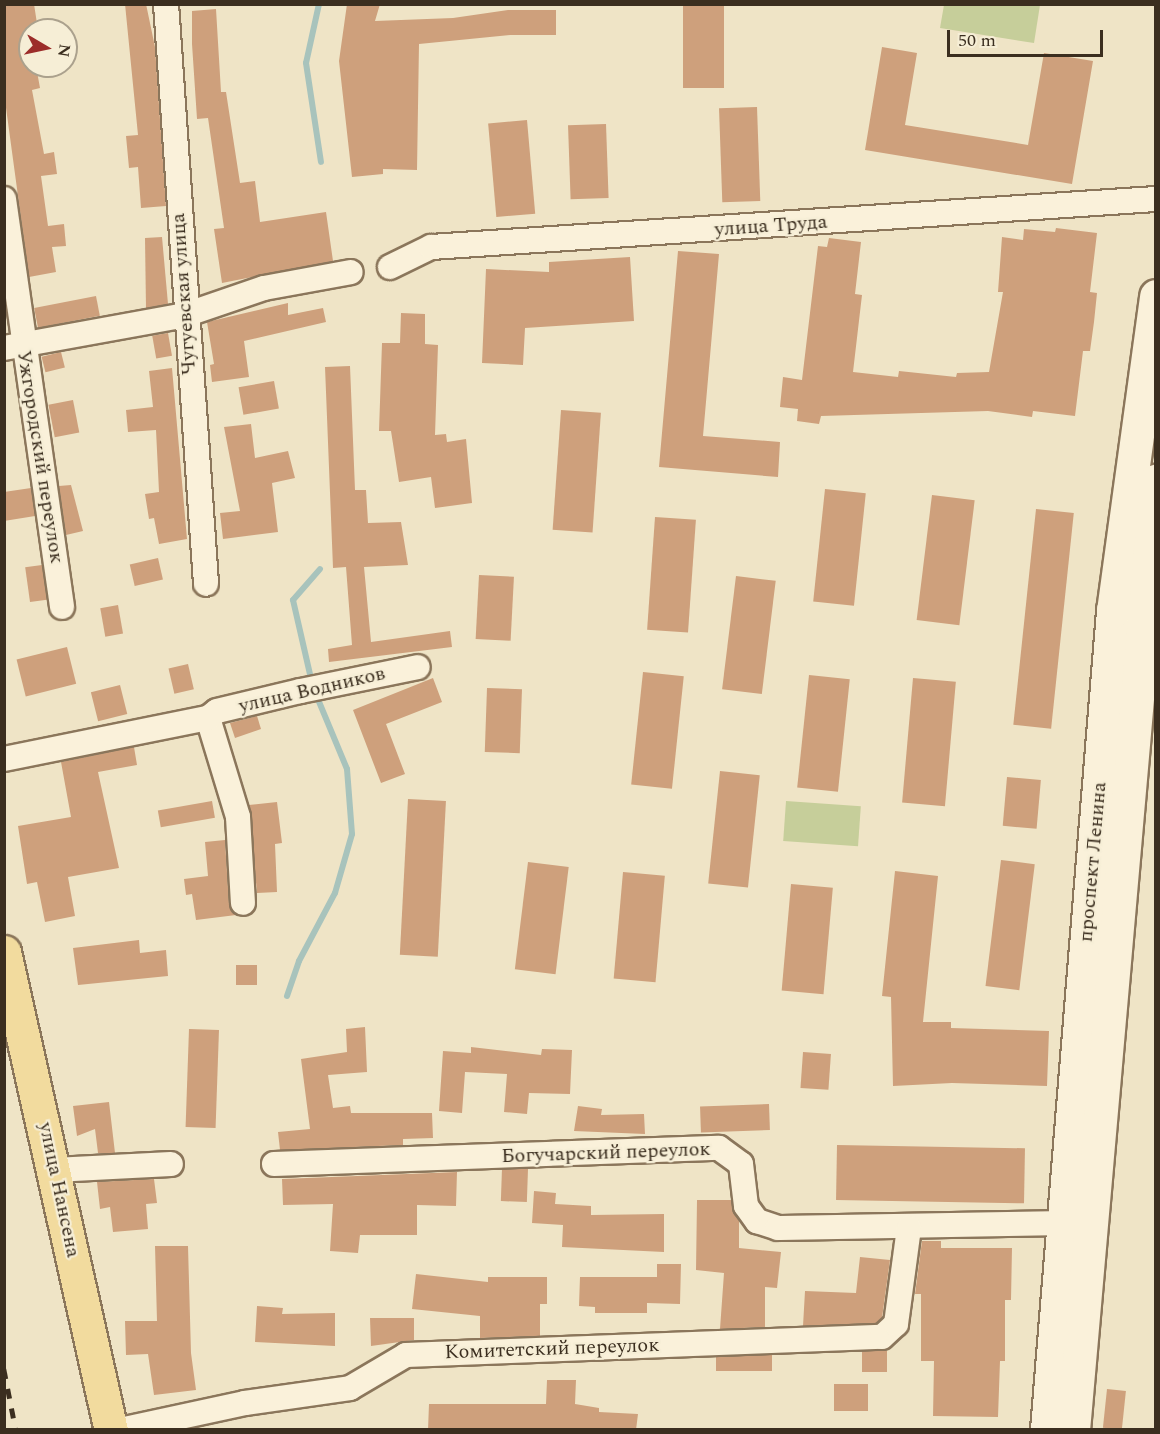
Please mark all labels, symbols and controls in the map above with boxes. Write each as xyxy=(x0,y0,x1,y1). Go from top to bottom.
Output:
north arrow xyxy=(18,18,78,78)
scale bar xyxy=(950,18,1106,56)
text: 50 m xyxy=(958,27,996,54)
text: N xyxy=(51,42,77,59)
street label: улица Труда xyxy=(714,210,828,242)
street label: Чугуевская улица xyxy=(166,212,202,376)
street label: Ужгородский переулок xyxy=(11,349,69,565)
street label: улица Водников xyxy=(237,662,387,718)
street label: проспект Ленина xyxy=(1074,781,1112,943)
street label: улица Нансена xyxy=(33,1120,85,1260)
street label: Богучарский переулок xyxy=(501,1137,711,1169)
street label: Комитетский переулок xyxy=(444,1333,660,1365)

